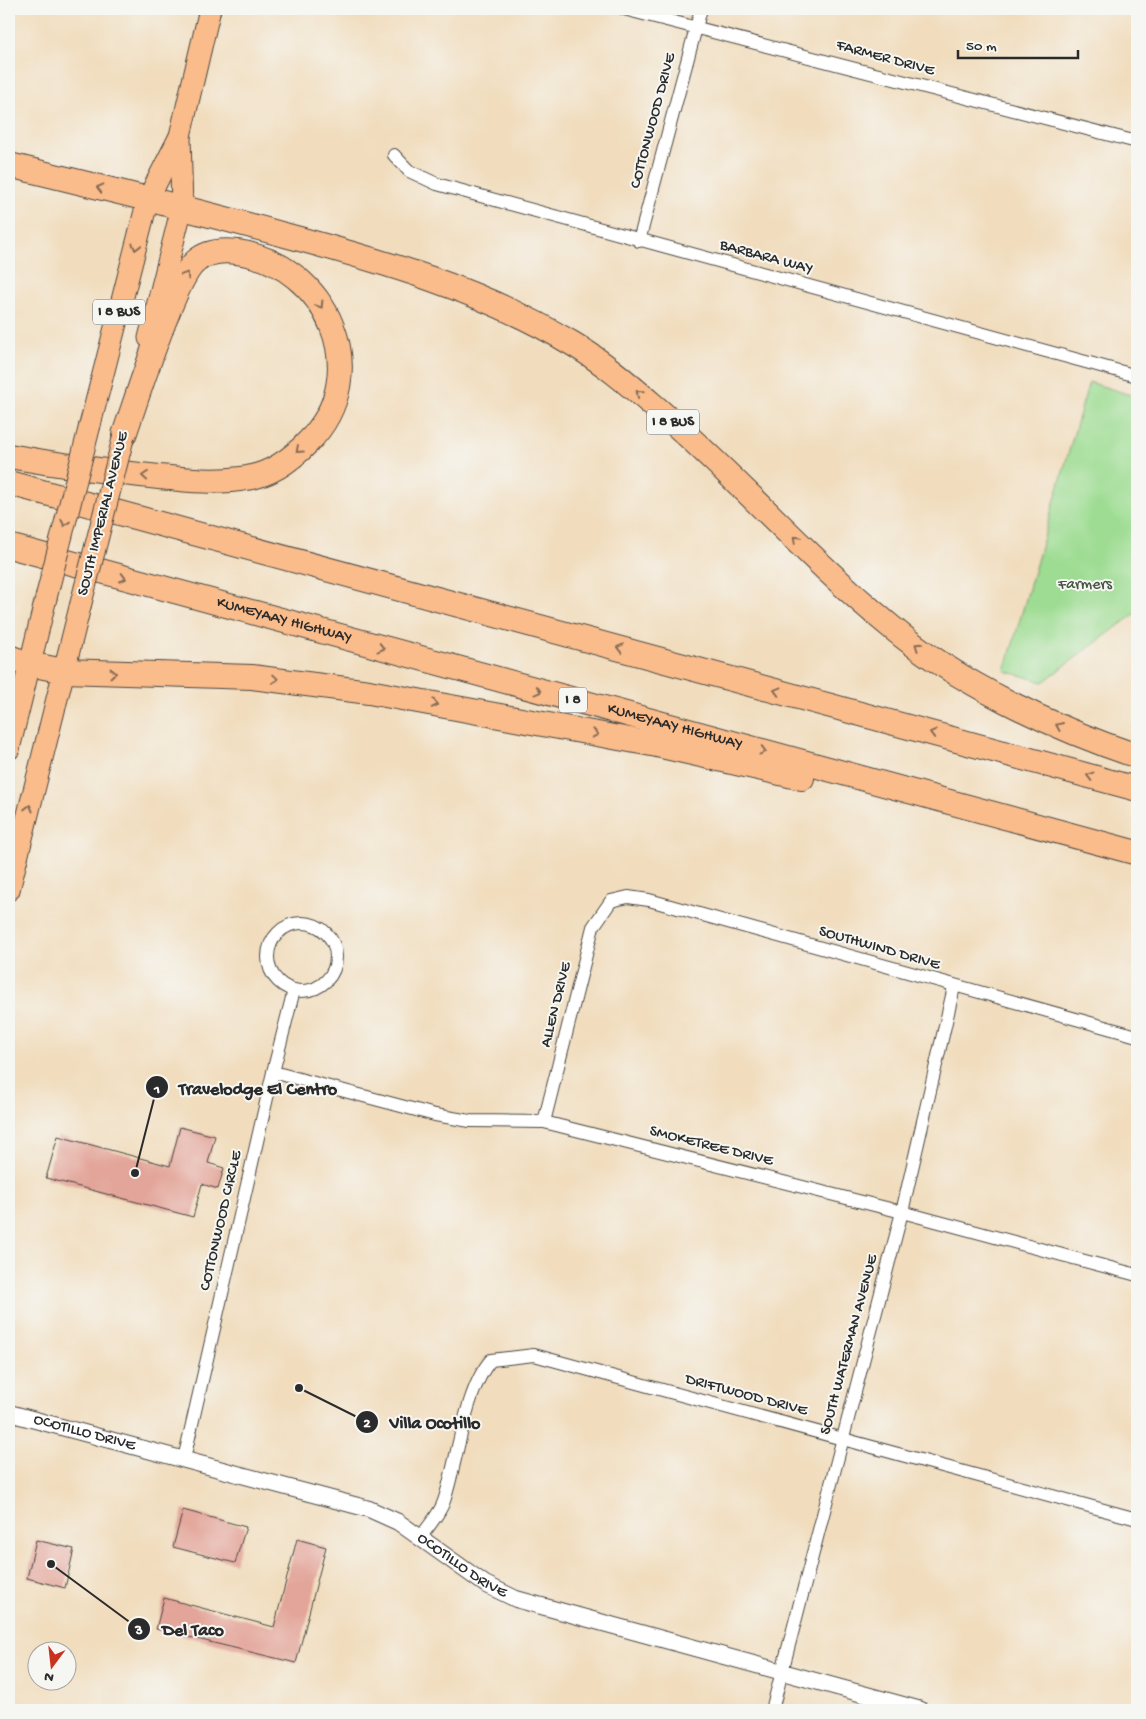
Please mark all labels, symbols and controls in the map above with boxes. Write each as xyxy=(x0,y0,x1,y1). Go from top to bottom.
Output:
scale bar xyxy=(958,28,1078,60)
street label: FARMER DRIVE xyxy=(833,37,937,81)
text: 50 m xyxy=(966,38,997,56)
street label: COTTONWOOD DRIVE xyxy=(627,50,681,191)
one-way arrow xyxy=(97,183,105,193)
street label: BARBARA WAY xyxy=(716,236,815,280)
one-way arrow xyxy=(131,242,141,250)
one-way arrow xyxy=(179,272,189,281)
road number: I 8 BUS xyxy=(93,300,145,324)
one-way arrow xyxy=(313,300,323,309)
one-way arrow xyxy=(636,390,645,398)
road number: I 8 BUS xyxy=(647,410,699,434)
street label: SOUTH IMPERIAL AVENUE xyxy=(74,429,134,598)
one-way arrow xyxy=(296,445,305,454)
one-way arrow xyxy=(141,471,149,482)
one-way arrow xyxy=(60,519,71,528)
one-way arrow xyxy=(793,536,802,545)
one-way arrow xyxy=(119,572,128,583)
park label: Farmers xyxy=(1057,576,1113,595)
street label: KUMEYAAY HIGHWAY xyxy=(214,593,354,648)
one-way arrow xyxy=(377,643,385,653)
one-way arrow xyxy=(914,643,924,652)
one-way arrow xyxy=(616,644,624,654)
one-way arrow xyxy=(109,668,117,678)
one-way arrow xyxy=(271,673,279,684)
one-way arrow xyxy=(534,685,542,695)
one-way arrow xyxy=(772,686,781,697)
road number: I 8 xyxy=(559,688,587,712)
one-way arrow xyxy=(431,698,440,708)
street label: KUMEYAAY HIGHWAY xyxy=(605,700,744,755)
one-way arrow xyxy=(1055,722,1064,733)
one-way arrow xyxy=(591,728,600,738)
one-way arrow xyxy=(930,729,938,739)
one-way arrow xyxy=(758,746,766,756)
one-way arrow xyxy=(1086,771,1095,782)
one-way arrow xyxy=(23,804,34,813)
street label: SOUTHWIND DRIVE xyxy=(816,923,943,976)
street label: ALLEN DRIVE xyxy=(537,960,577,1049)
callout: Travelodge El Centro xyxy=(144,1071,348,1104)
text: Travelodge El Centro xyxy=(177,1080,338,1101)
text: 1 xyxy=(153,1081,160,1099)
street label: SMOKETREE DRIVE xyxy=(647,1122,776,1172)
street label: COTTONWOOD CIRCLE xyxy=(197,1148,248,1293)
street label: SOUTH WATERMAN AVENUE xyxy=(817,1252,883,1437)
street label: DRIFTWOOD DRIVE xyxy=(682,1370,810,1422)
callout: Villa Ocotillo xyxy=(354,1405,490,1438)
street label: OCOTILLO DRIVE xyxy=(31,1410,138,1456)
text: Villa Ocotillo xyxy=(389,1414,481,1435)
text: 2 xyxy=(363,1415,371,1433)
street label: OCOTILLO DRIVE xyxy=(413,1529,511,1603)
callout: Del Taco xyxy=(127,1612,233,1645)
text: Del Taco xyxy=(160,1621,224,1642)
text: 3 xyxy=(134,1622,143,1640)
north arrow xyxy=(28,1642,78,1692)
text: N xyxy=(43,1667,56,1686)

